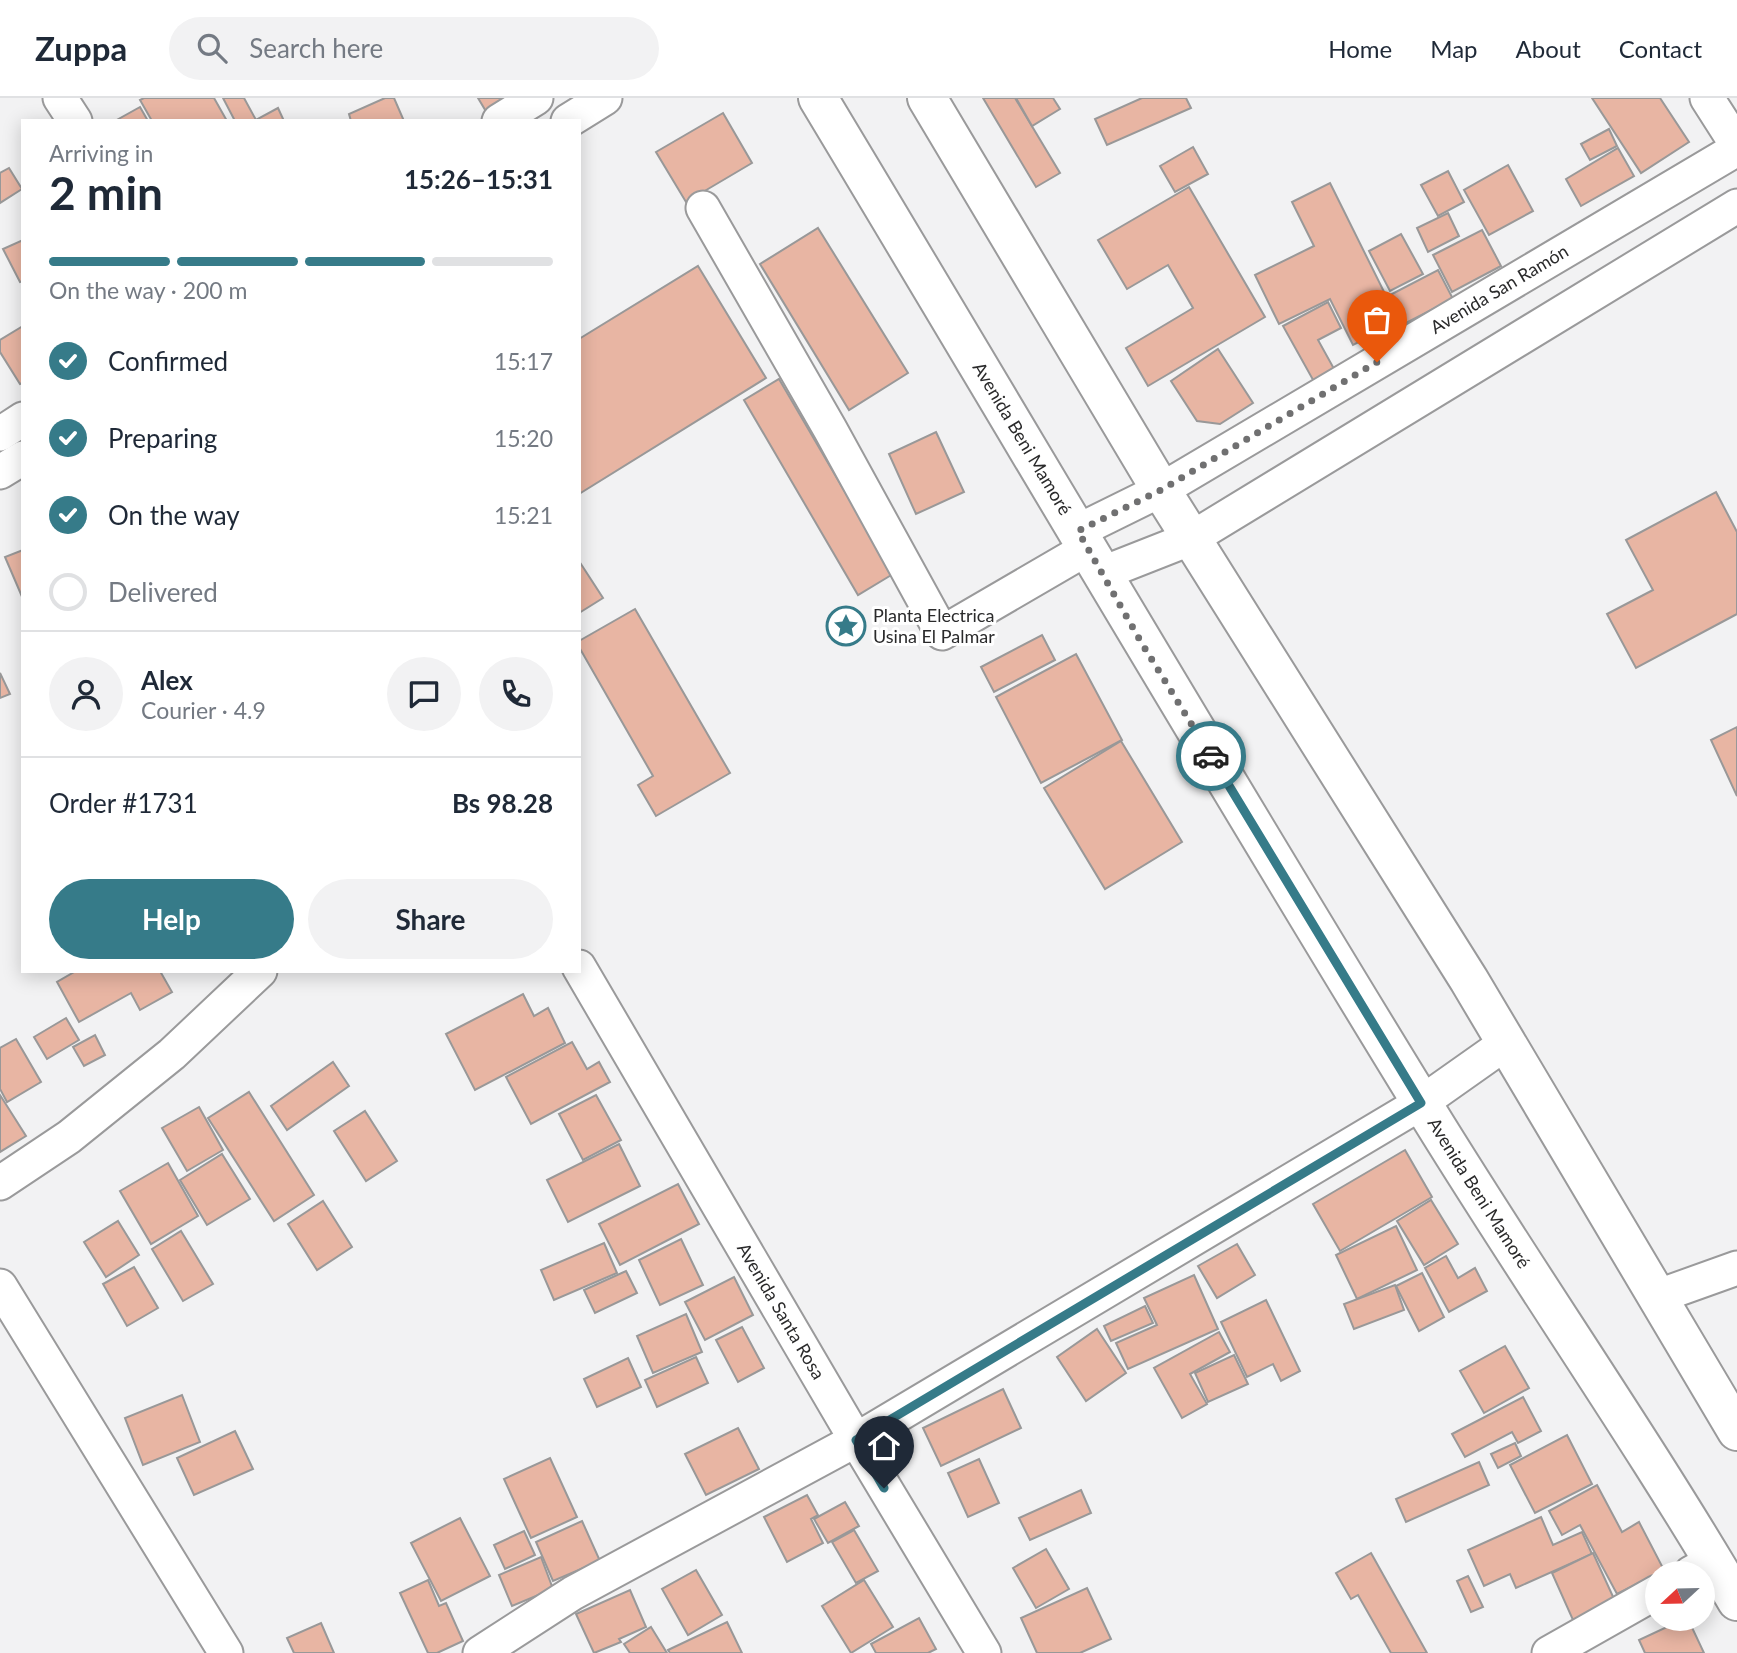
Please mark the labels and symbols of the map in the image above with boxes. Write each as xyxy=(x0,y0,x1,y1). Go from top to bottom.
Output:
street label: Avenida San Ramón xyxy=(1426,239,1572,338)
pin xyxy=(1347,290,1407,362)
street label: Avenida Beni Mamoré xyxy=(969,358,1077,519)
place label: Planta Electrica Usina El Palmar xyxy=(873,604,995,647)
place icon: Planta Electrica Usina El Palmar xyxy=(825,605,867,647)
courier xyxy=(1176,721,1246,791)
street label: Avenida Beni Mamoré xyxy=(1423,1113,1535,1272)
street label: Avenida Santa Rosa xyxy=(733,1239,830,1383)
pin xyxy=(854,1416,914,1488)
north arrow xyxy=(1645,1561,1715,1631)

